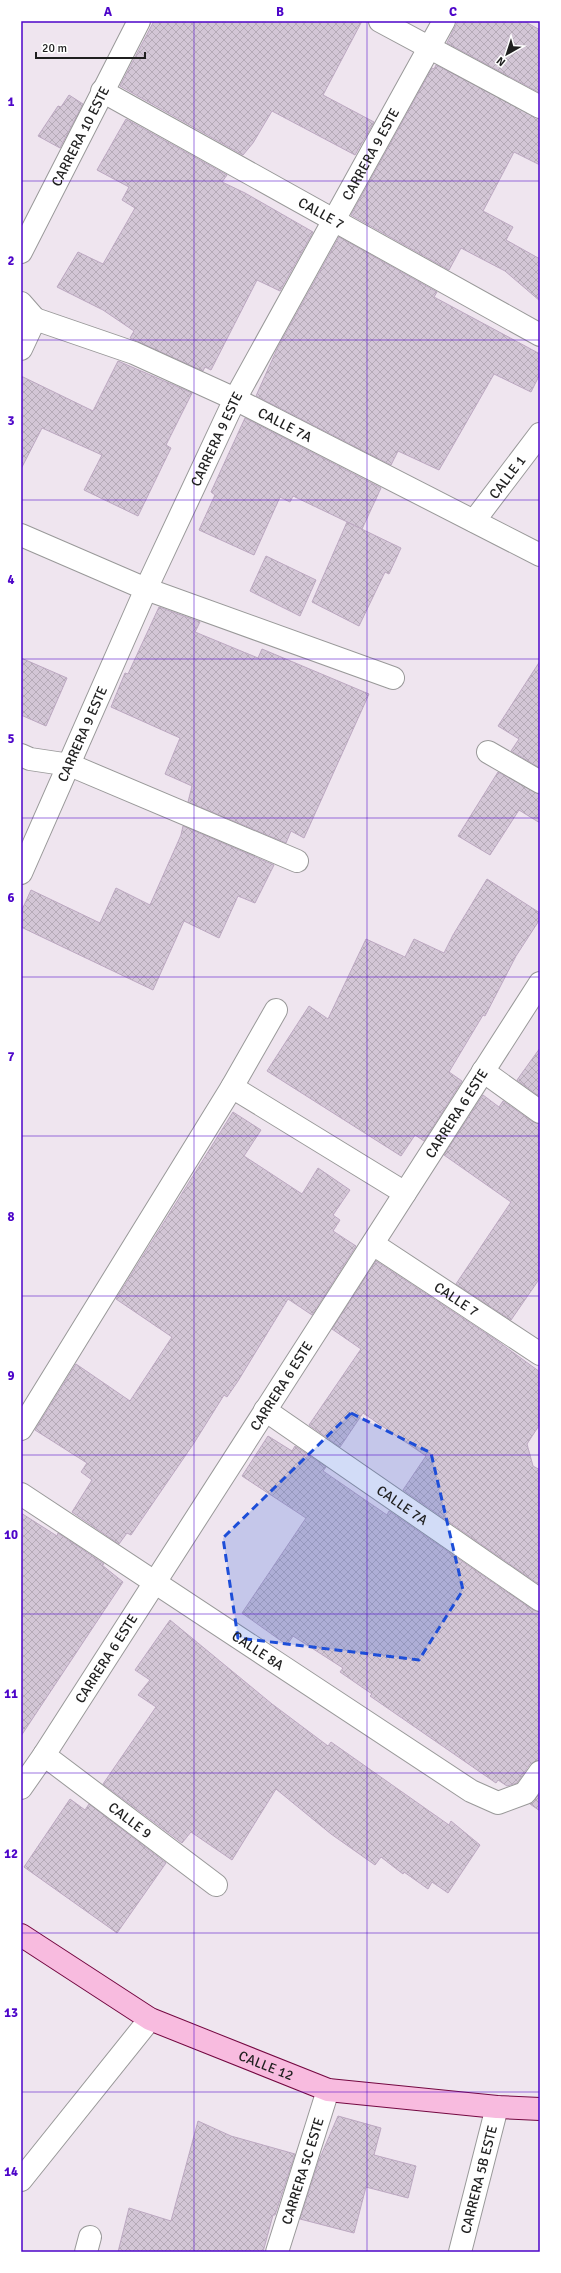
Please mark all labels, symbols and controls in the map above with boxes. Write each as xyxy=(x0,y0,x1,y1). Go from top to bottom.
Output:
text: A xyxy=(104,4,113,20)
text: B xyxy=(276,4,284,20)
text: C xyxy=(449,4,457,20)
scale bar xyxy=(36,34,145,60)
north arrow xyxy=(487,34,527,74)
text: 20 m xyxy=(42,41,67,56)
text: N xyxy=(494,54,508,69)
street label: CARRERA 10 ESTE xyxy=(48,83,113,189)
text: 1 xyxy=(7,94,15,110)
street label: CARRERA 9 ESTE xyxy=(339,105,403,203)
street label: CALLE 7 xyxy=(295,194,347,233)
text: 2 xyxy=(7,253,15,269)
street label: CARRERA 9 ESTE xyxy=(187,389,246,489)
street label: CALLE 7A xyxy=(255,404,315,446)
text: 3 xyxy=(7,413,15,429)
street label: CALLE 1 xyxy=(486,452,530,503)
text: 4 xyxy=(7,572,15,588)
street label: CARRERA 9 ESTE xyxy=(54,684,111,785)
text: 5 xyxy=(7,731,15,747)
text: 6 xyxy=(7,890,15,906)
text: 7 xyxy=(7,1049,15,1065)
street label: CARRERA 6 ESTE xyxy=(422,1066,492,1161)
text: 8 xyxy=(7,1209,15,1225)
street label: CALLE 7 xyxy=(431,1279,482,1320)
street label: CARRERA 6 ESTE xyxy=(247,1338,317,1434)
text: 9 xyxy=(7,1368,15,1384)
street label: CALLE 7A xyxy=(373,1482,431,1529)
text: 10 xyxy=(4,1527,18,1543)
street label: CARRERA 6 ESTE xyxy=(72,1611,141,1707)
street label: CALLE 8A xyxy=(229,1628,287,1674)
text: 11 xyxy=(4,1686,18,1702)
street label: CALLE 9 xyxy=(105,1799,155,1842)
text: 12 xyxy=(4,1846,18,1862)
text: 13 xyxy=(4,2005,18,2021)
street label: CALLE 12 xyxy=(236,2047,296,2084)
street label: CARRERA 5C ESTE xyxy=(278,2115,328,2227)
street label: CARRERA 5B ESTE xyxy=(457,2123,501,2235)
text: 14 xyxy=(4,2164,18,2180)

